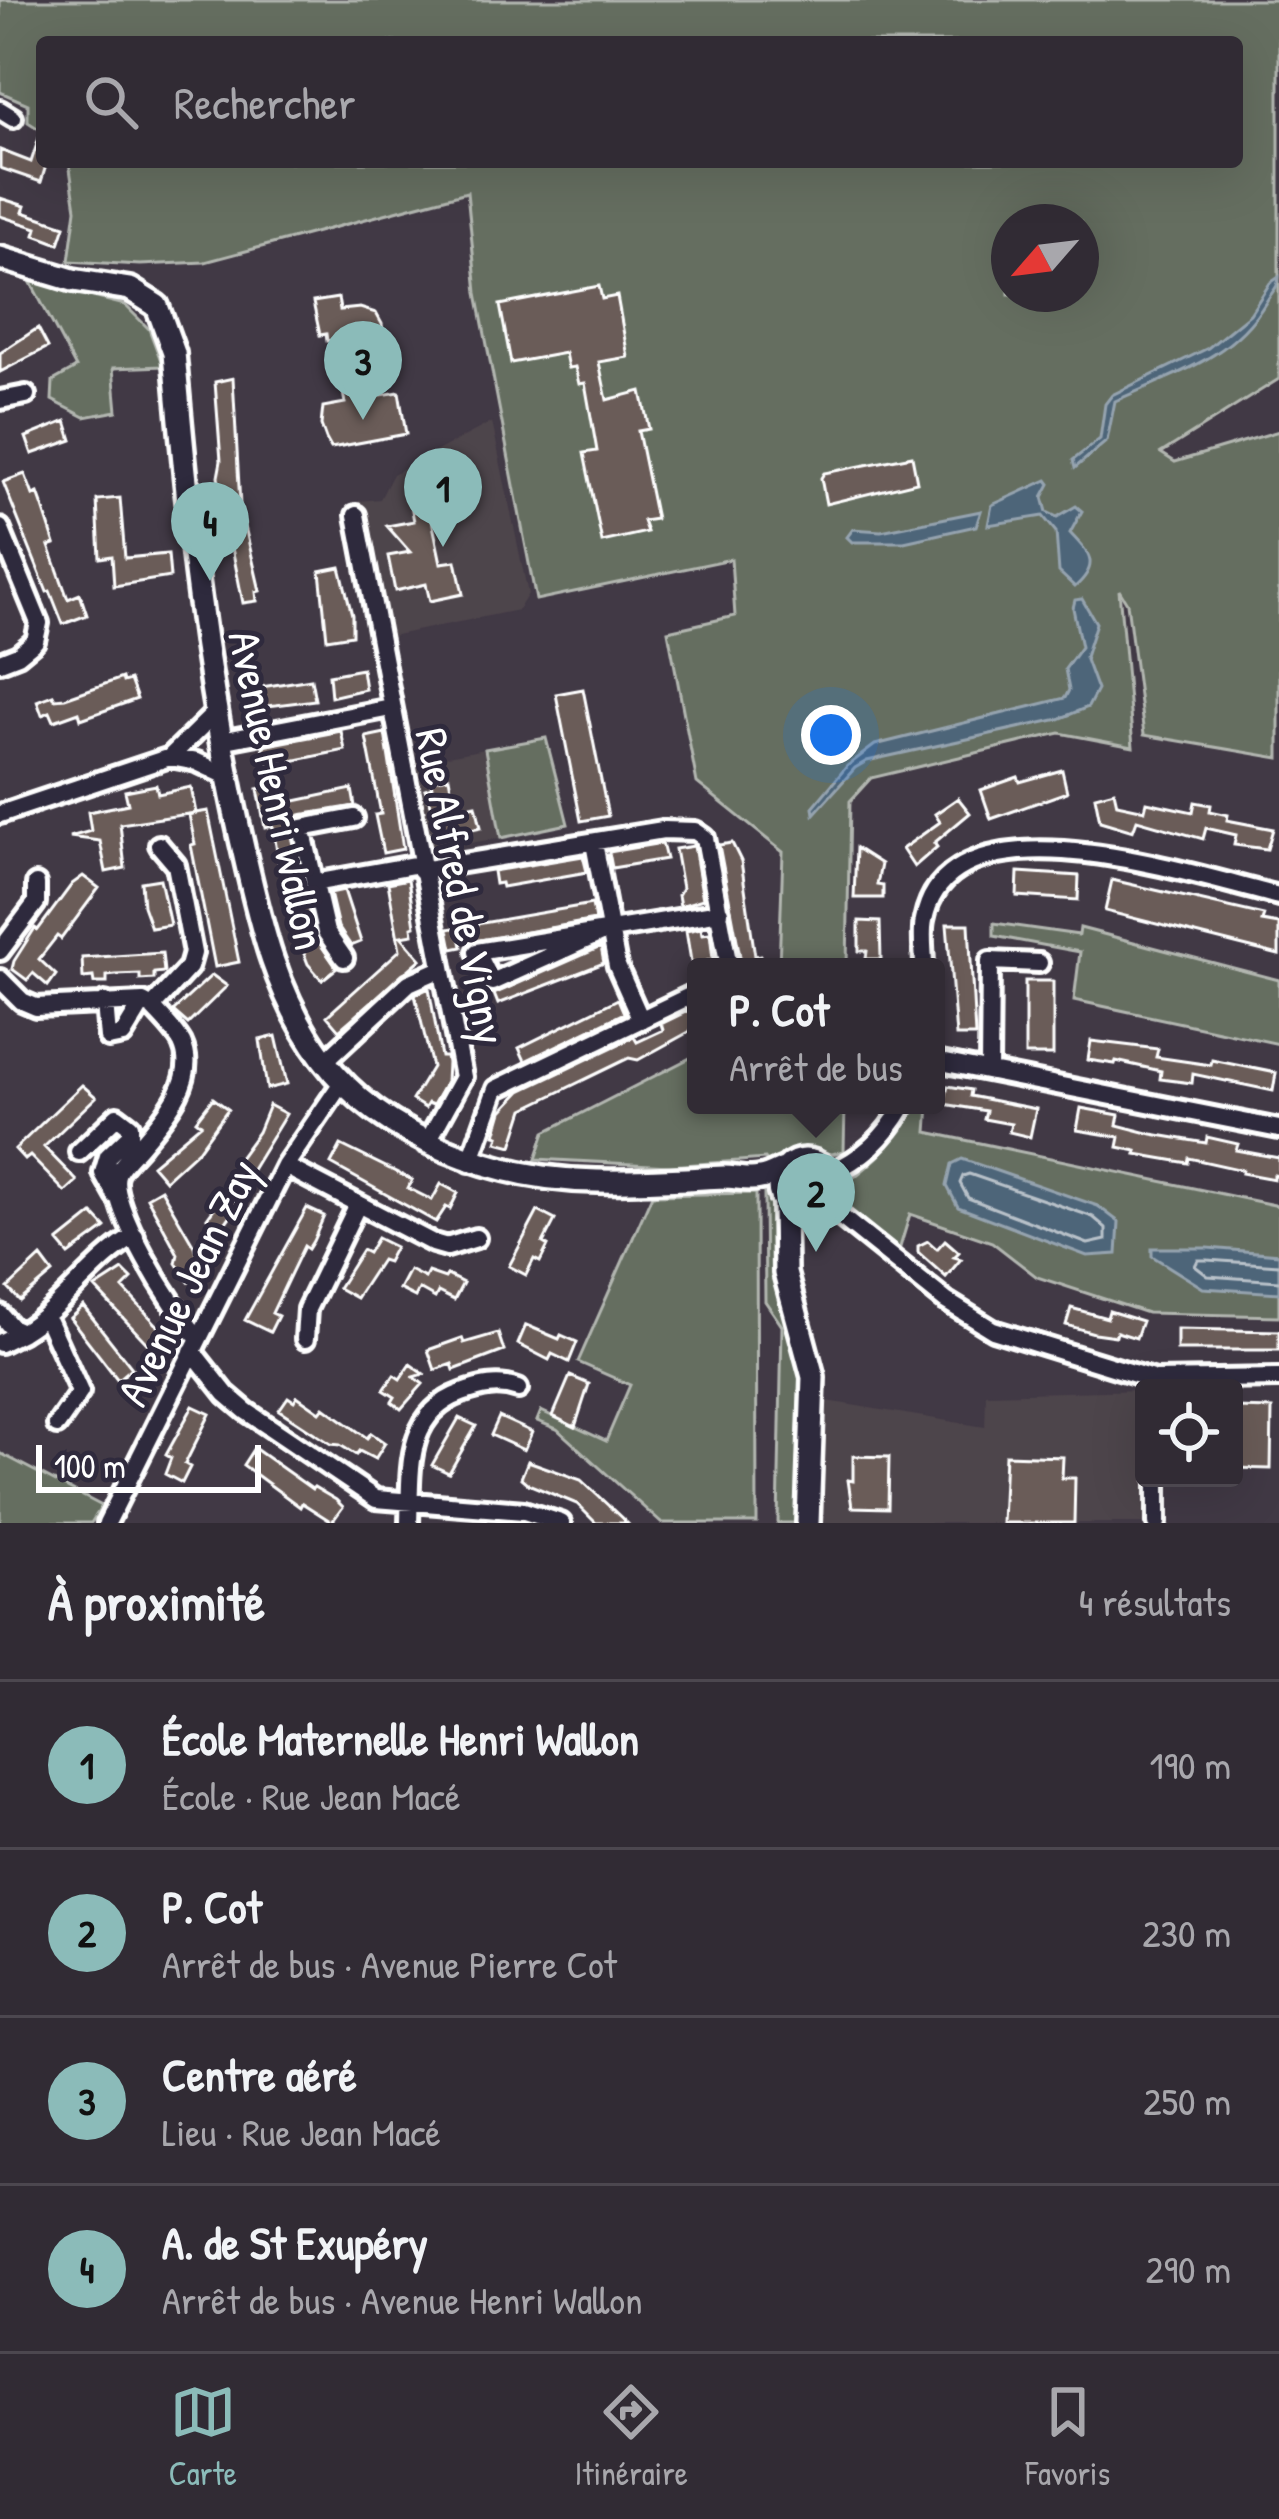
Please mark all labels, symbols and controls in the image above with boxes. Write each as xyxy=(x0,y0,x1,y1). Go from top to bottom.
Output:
search box xyxy=(36,36,1243,168)
icon: search xyxy=(78,69,144,135)
text: Rechercher xyxy=(174,72,356,133)
north arrow xyxy=(991,204,1099,312)
pin: 3 xyxy=(324,321,402,420)
pin: 1 xyxy=(404,448,482,547)
pin: 4 xyxy=(171,482,249,581)
street label: Avenue Henri Wallon xyxy=(214,625,342,955)
your location xyxy=(801,705,861,765)
street label: Rue Alfred de Vigny xyxy=(401,723,523,1049)
popup xyxy=(687,958,945,1114)
text: P. Cot xyxy=(729,979,829,1040)
text: Arrêt de bus xyxy=(729,1040,903,1093)
street label: Avenue Jean Zay xyxy=(101,1149,273,1415)
pin: 2 xyxy=(777,1153,855,1252)
map controls xyxy=(1135,1379,1243,1487)
button: locate xyxy=(1135,1379,1243,1487)
scale bar xyxy=(36,1439,261,1492)
text: 100 m xyxy=(54,1444,126,1488)
text: À proximité xyxy=(48,1567,265,1636)
text: 4 résultats xyxy=(1079,1575,1231,1628)
text: École Maternelle Henri Wallon xyxy=(162,1708,639,1769)
text: 1 xyxy=(80,1738,94,1791)
text: 190 m xyxy=(1150,1738,1231,1791)
text: École · Rue Jean Macé xyxy=(162,1769,461,1822)
text: P. Cot xyxy=(162,1876,262,1937)
text: 2 xyxy=(78,1906,96,1959)
text: 230 m xyxy=(1142,1906,1231,1959)
text: Arrêt de bus · Avenue Pierre Cot xyxy=(162,1937,617,1990)
text: Centre aéré xyxy=(162,2044,357,2105)
text: 3 xyxy=(78,2074,96,2127)
text: 250 m xyxy=(1143,2074,1231,2127)
text: Lieu · Rue Jean Macé xyxy=(162,2105,441,2158)
text: A. de St Exupéry xyxy=(162,2212,428,2273)
text: 4 xyxy=(80,2242,94,2295)
text: 290 m xyxy=(1145,2242,1231,2295)
text: Arrêt de bus · Avenue Henri Wallon xyxy=(162,2273,643,2326)
tab: Carte xyxy=(169,2379,237,2495)
tab: Itinéraire xyxy=(575,2379,688,2495)
tab: Favoris xyxy=(1026,2379,1110,2495)

